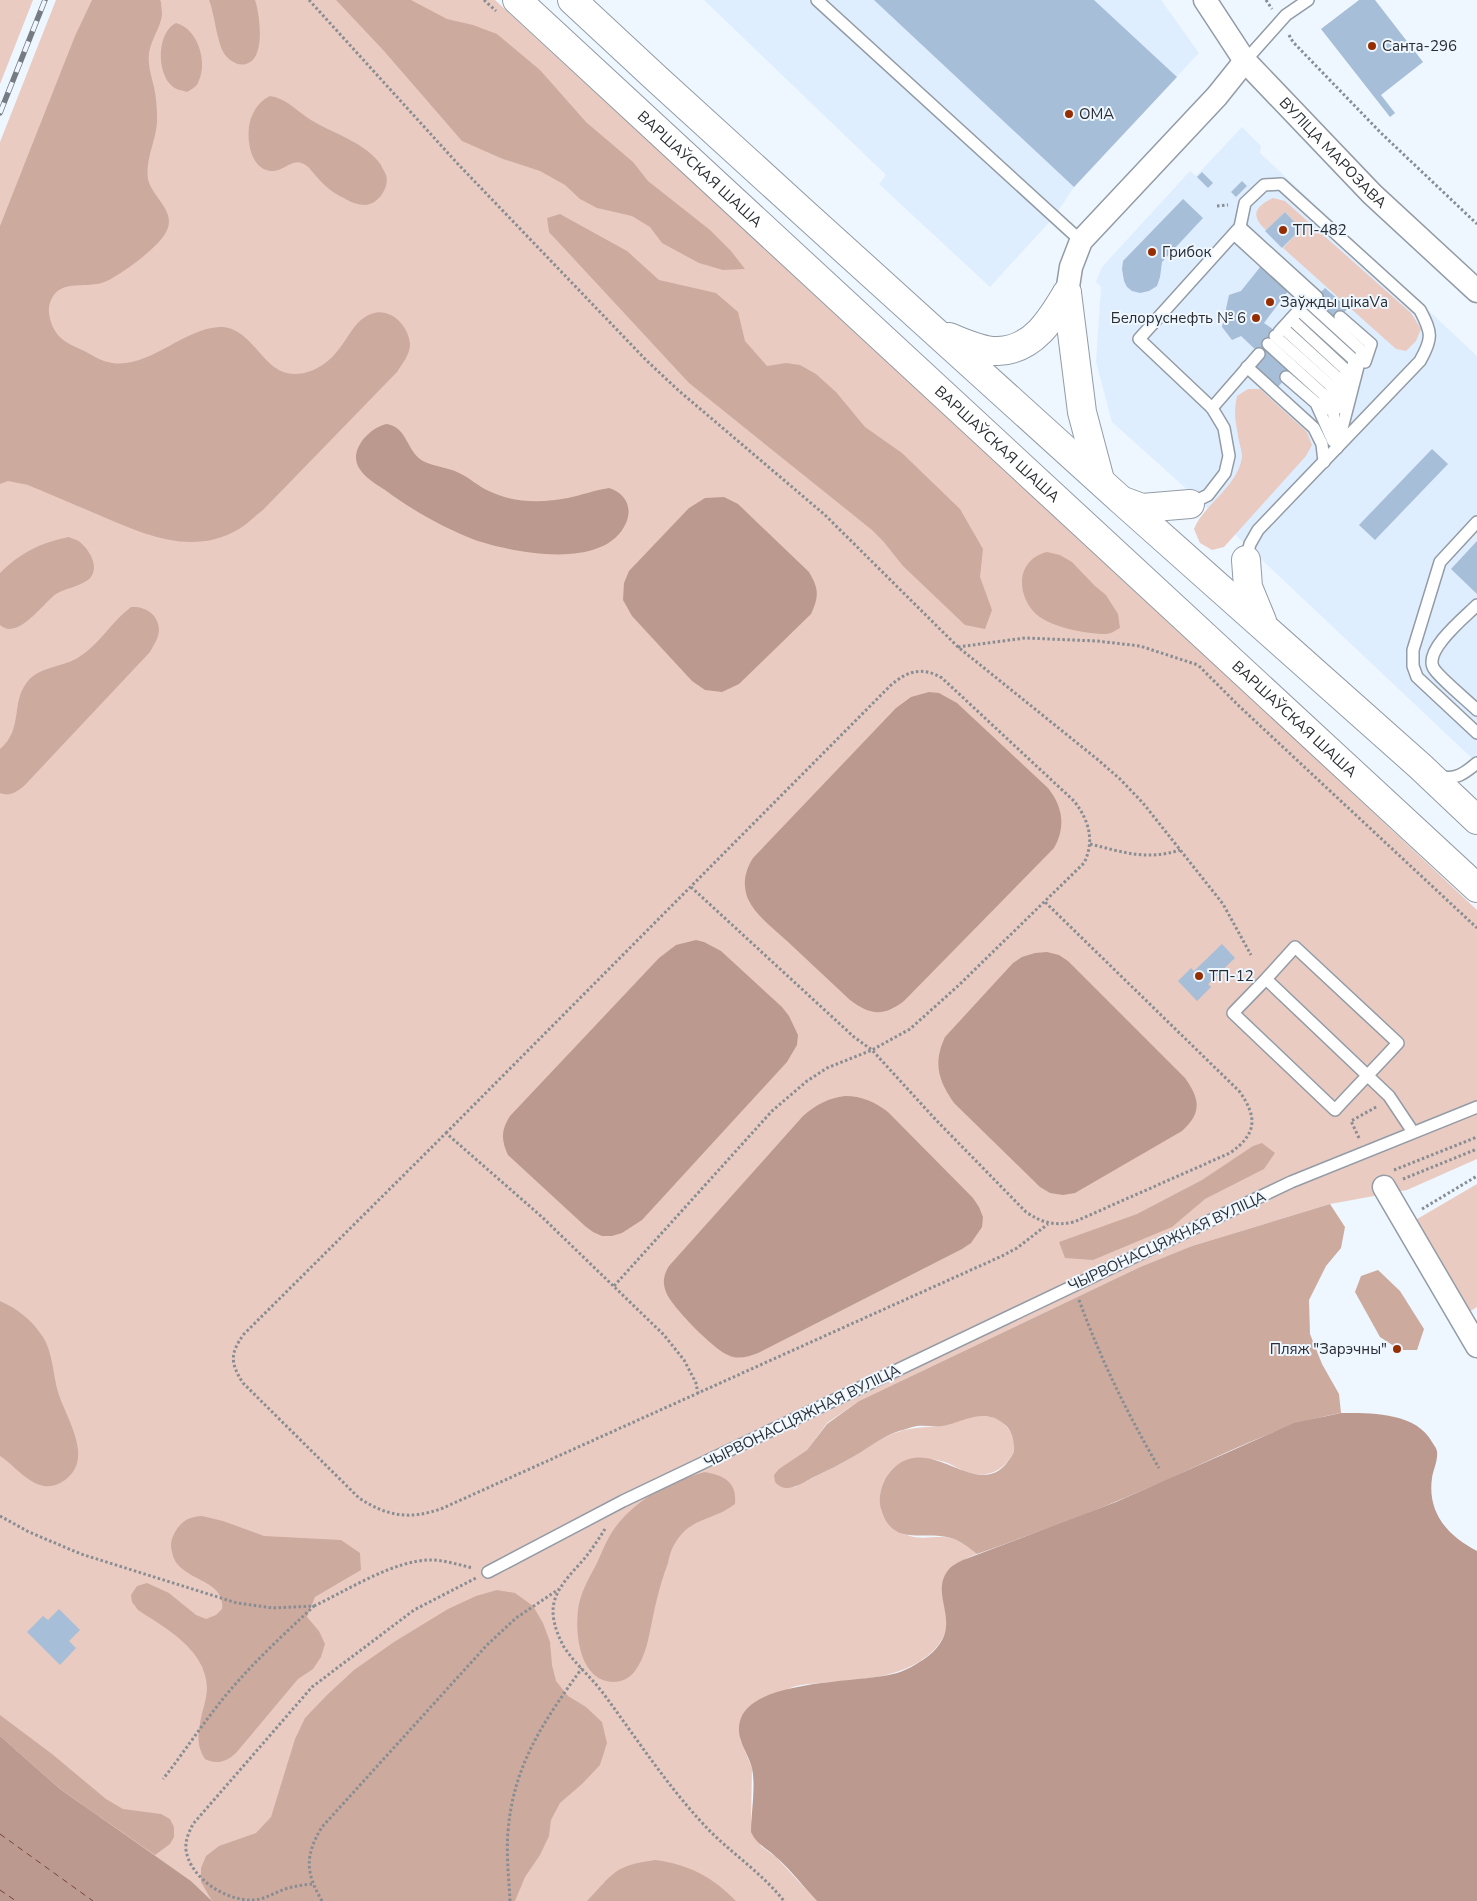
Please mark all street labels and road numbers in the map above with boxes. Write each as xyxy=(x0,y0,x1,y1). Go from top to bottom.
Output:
street label: ВУЛІЦА МАРОЗАВА xyxy=(1275,93,1391,213)
street label: ВАРШАЎСКАЯ ШАША xyxy=(633,106,767,232)
street label: ВАРШАЎСКАЯ ШАША xyxy=(930,381,1064,507)
street label: ВАРШАЎСКАЯ ШАША xyxy=(1228,656,1361,782)
street label: ЧЫРВОНАСЦЯЖНАЯ ВУЛІЦА xyxy=(1065,1186,1269,1296)
street label: ЧЫРВОНАСЦЯЖНАЯ ВУЛІЦА xyxy=(701,1360,903,1472)

